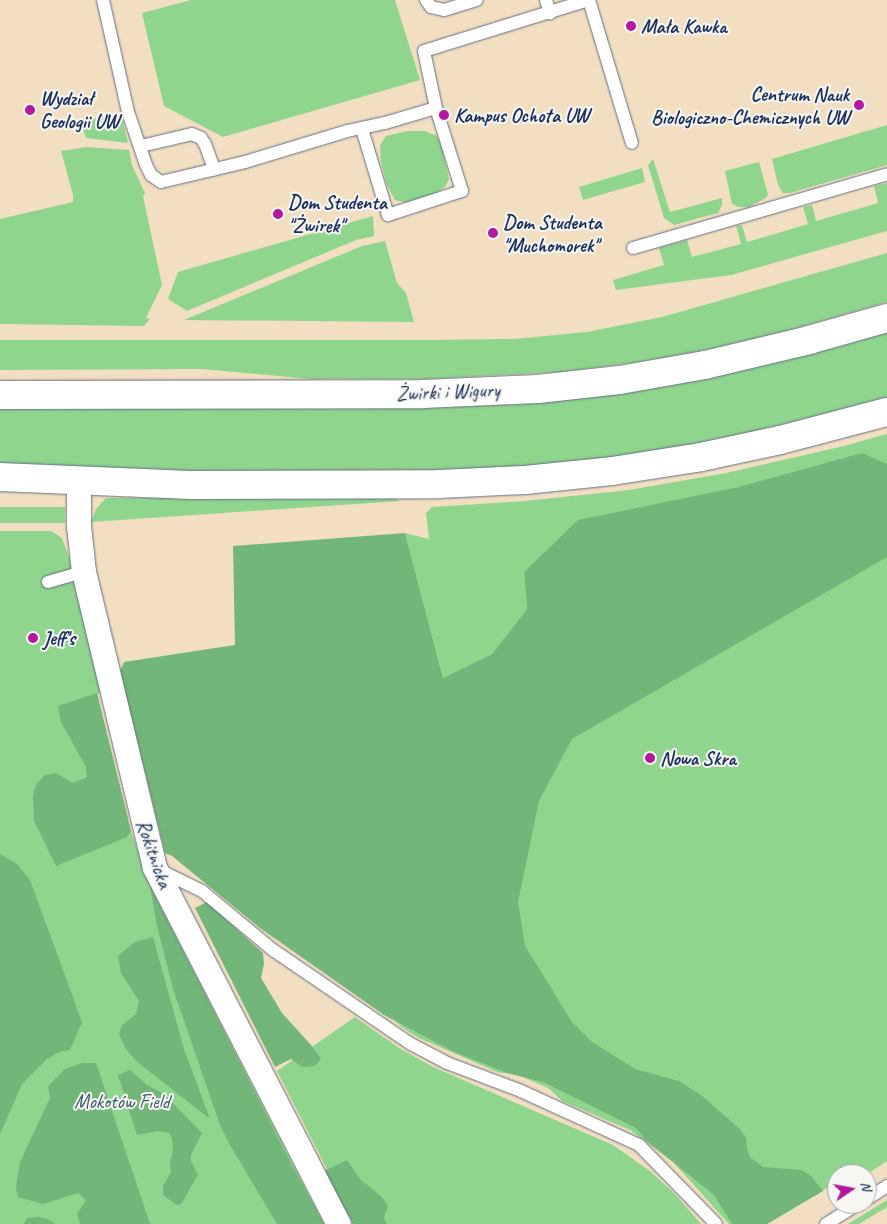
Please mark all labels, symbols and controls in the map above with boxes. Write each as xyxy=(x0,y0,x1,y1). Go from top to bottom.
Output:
place label: Mała Kawka xyxy=(641,14,727,38)
marker: Mała Kawka xyxy=(625,20,637,32)
place label: Centrum Nauk Biologiczno-Chemicznych UW xyxy=(651,82,849,129)
place label: Wydział Geologii UW xyxy=(40,86,119,133)
marker: Centrum Nauk Biologiczno-Chemicznych UW xyxy=(853,99,865,111)
place label: Kampus Ochota UW xyxy=(454,103,588,127)
marker: Wydział Geologii UW xyxy=(24,104,36,116)
marker: Kampus Ochota UW xyxy=(438,109,450,121)
place label: Dom Studenta "Żwirek" xyxy=(288,190,387,237)
marker: Dom Studenta "Żwirek" xyxy=(272,208,284,220)
place label: Dom Studenta "Muchomorek" xyxy=(503,210,602,257)
marker: Dom Studenta "Muchomorek" xyxy=(487,227,499,239)
street label: Żwirki i Wigury xyxy=(396,378,500,406)
place label: Jeff's xyxy=(43,626,75,650)
marker: Jeff's xyxy=(27,632,39,644)
place label: Nowa Skra xyxy=(660,746,736,770)
marker: Nowa Skra xyxy=(644,752,656,764)
street label: Rokitnicka xyxy=(131,816,177,892)
park label: Mokotów Field xyxy=(74,1089,170,1113)
north arrow xyxy=(827,1164,877,1214)
text: N xyxy=(857,1180,875,1192)

